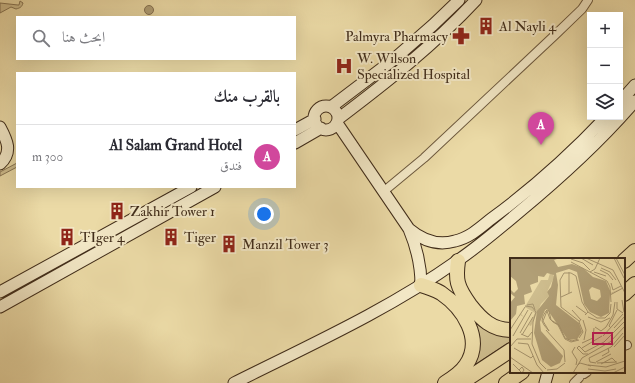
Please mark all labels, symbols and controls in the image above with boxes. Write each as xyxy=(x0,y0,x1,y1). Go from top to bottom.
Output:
map controls xyxy=(587,12,623,120)
button: + xyxy=(587,12,623,48)
search box xyxy=(16,16,296,60)
building icon: Al Nayli 4 xyxy=(476,16,496,36)
place label: Al Nayli 4 xyxy=(498,18,558,36)
pharmacy icon: Palmyra Pharmacy xyxy=(451,26,471,46)
icon: search xyxy=(30,27,52,49)
text: ابحث هنا xyxy=(62,28,105,47)
place label: Palmyra Pharmacy xyxy=(345,28,449,46)
button: − xyxy=(587,48,623,84)
place label: W. Wilson Specialized Hospital xyxy=(356,50,470,84)
hospital icon: W. Wilson Specialized Hospital xyxy=(334,56,354,76)
button: layers xyxy=(587,84,623,120)
text: بالقرب منك xyxy=(214,86,280,107)
pin: A xyxy=(528,112,554,145)
text: Al Salam Grand Hotel xyxy=(109,136,242,155)
text: 300 m xyxy=(32,149,63,165)
text: A xyxy=(263,149,271,165)
text: فندق xyxy=(220,158,242,174)
building icon: Zakhir Tower 1 xyxy=(107,201,127,221)
place label: Zakhir Tower 1 xyxy=(130,203,215,220)
your location xyxy=(254,204,274,224)
building icon: TIger 4 xyxy=(57,227,77,247)
building icon: Tiger xyxy=(161,227,181,247)
place label: TIger 4 xyxy=(80,229,126,246)
place label: Tiger xyxy=(184,229,217,246)
building icon: Manzil Tower 3 xyxy=(219,234,239,254)
place label: Manzil Tower 3 xyxy=(242,236,329,253)
inset map xyxy=(510,258,625,373)

